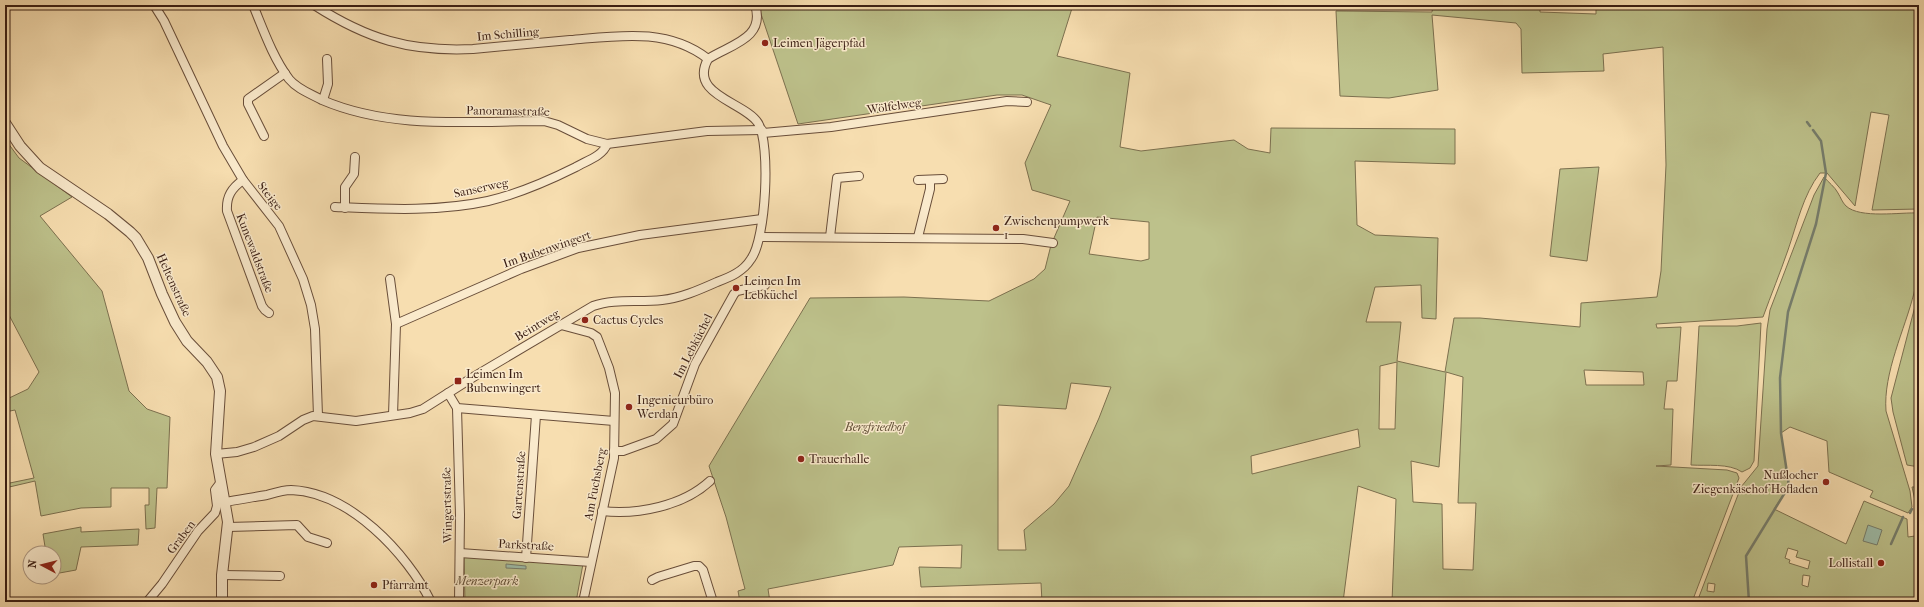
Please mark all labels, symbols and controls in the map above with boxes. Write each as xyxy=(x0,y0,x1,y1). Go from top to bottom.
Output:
street label: Im Schilling xyxy=(476,24,540,44)
place label: Leimen Jägerpfad xyxy=(773,36,866,50)
marker: Leimen Jägerpfad xyxy=(760,38,770,48)
street label: Wölfelweg xyxy=(865,95,923,117)
street label: Panoramastraße xyxy=(466,103,550,119)
street label: Sanserweg xyxy=(452,175,510,201)
street label: Steige xyxy=(255,179,285,213)
street label: Kunewaldstraße xyxy=(233,211,277,295)
place label: Zwischenpumpwerk 1 xyxy=(1004,214,1110,242)
marker: Zwischenpumpwerk 1 xyxy=(991,223,1001,233)
street label: Im Bubenwingert xyxy=(501,227,593,271)
street label: Heltenstraße xyxy=(154,251,194,319)
place label: Leimen Im Lebküchel xyxy=(744,274,801,302)
marker: Leimen Im Lebküchel xyxy=(731,283,741,293)
street label: Beintweg xyxy=(512,306,562,344)
street label: Im Lebküchel xyxy=(671,311,716,381)
place label: Cactus Cycles xyxy=(593,313,664,327)
marker: Cactus Cycles xyxy=(580,315,590,325)
place label: Leimen Im Bubenwingert xyxy=(466,367,541,395)
marker: Leimen Im Bubenwingert xyxy=(453,376,463,386)
place label: Ingenieurbüro Werdan xyxy=(636,393,713,421)
marker: Ingenieurbüro Werdan xyxy=(624,402,634,412)
park label: Bergfriedhof xyxy=(844,420,908,434)
street label: Am Fuchsberg xyxy=(581,446,609,522)
street label: Gartenstraße xyxy=(510,450,528,520)
place label: Trauerhalle xyxy=(809,452,869,466)
marker: Trauerhalle xyxy=(796,454,806,464)
street label: Wingertstraße xyxy=(439,467,455,544)
place label: Nußlocher Ziegenkäsehof Hofladen xyxy=(1693,468,1819,496)
marker: Nußlocher Ziegenkäsehof Hofladen xyxy=(1821,477,1831,487)
street label: Graben xyxy=(164,517,198,557)
street label: Parkstraße xyxy=(498,537,554,553)
north arrow xyxy=(22,545,62,585)
place label: Lollistall xyxy=(1829,556,1874,570)
text: N xyxy=(26,558,40,569)
marker: Lollistall xyxy=(1876,558,1886,568)
park label: Menzerpark xyxy=(454,574,519,588)
place label: Pfarramt xyxy=(382,578,429,592)
marker: Pfarramt xyxy=(369,580,379,590)

